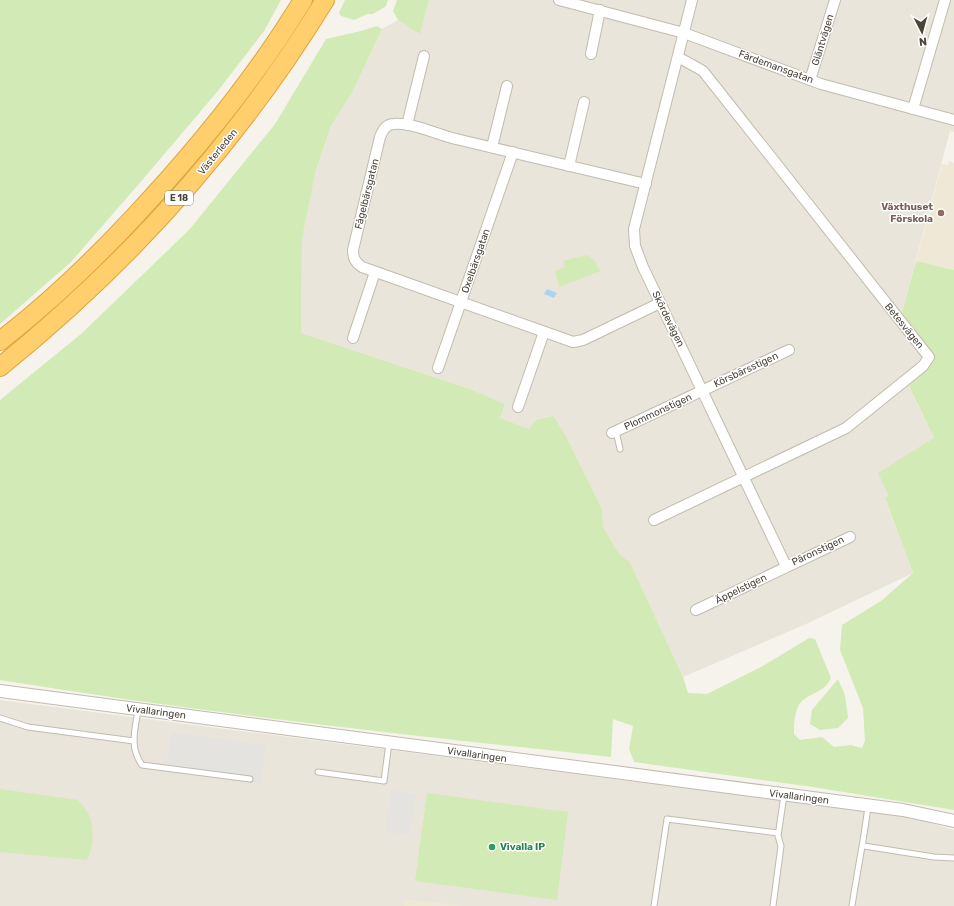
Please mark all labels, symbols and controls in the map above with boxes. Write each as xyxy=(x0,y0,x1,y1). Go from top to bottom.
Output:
north arrow xyxy=(902,12,942,52)
street label: Gläntvägen xyxy=(809,13,837,67)
text: N xyxy=(918,35,928,48)
street label: Färdemansgatan xyxy=(737,48,815,86)
street label: Västerleden xyxy=(196,127,240,177)
street label: Fågelbärsgatan xyxy=(352,157,382,231)
road number: E 18 xyxy=(165,191,193,205)
place label: Växthuset Förskola xyxy=(881,201,933,225)
marker: Växthuset Förskola xyxy=(936,208,946,218)
street label: Oxelbärsgatan xyxy=(459,227,493,295)
street label: Skördevägen xyxy=(649,289,687,349)
street label: Betesvägen xyxy=(882,301,926,351)
street label: Körsbärsstigen xyxy=(712,350,780,390)
street label: Plommonstigen xyxy=(622,391,694,433)
street label: Päronstigen xyxy=(790,534,846,568)
street label: Äppelstigen xyxy=(713,571,769,607)
street label: Vivallaringen xyxy=(125,702,187,722)
street label: Vivallaringen xyxy=(446,745,508,765)
street label: Vivallaringen xyxy=(768,787,830,807)
place label: Vivalla IP xyxy=(500,841,545,853)
marker: Vivalla IP xyxy=(487,842,497,852)

